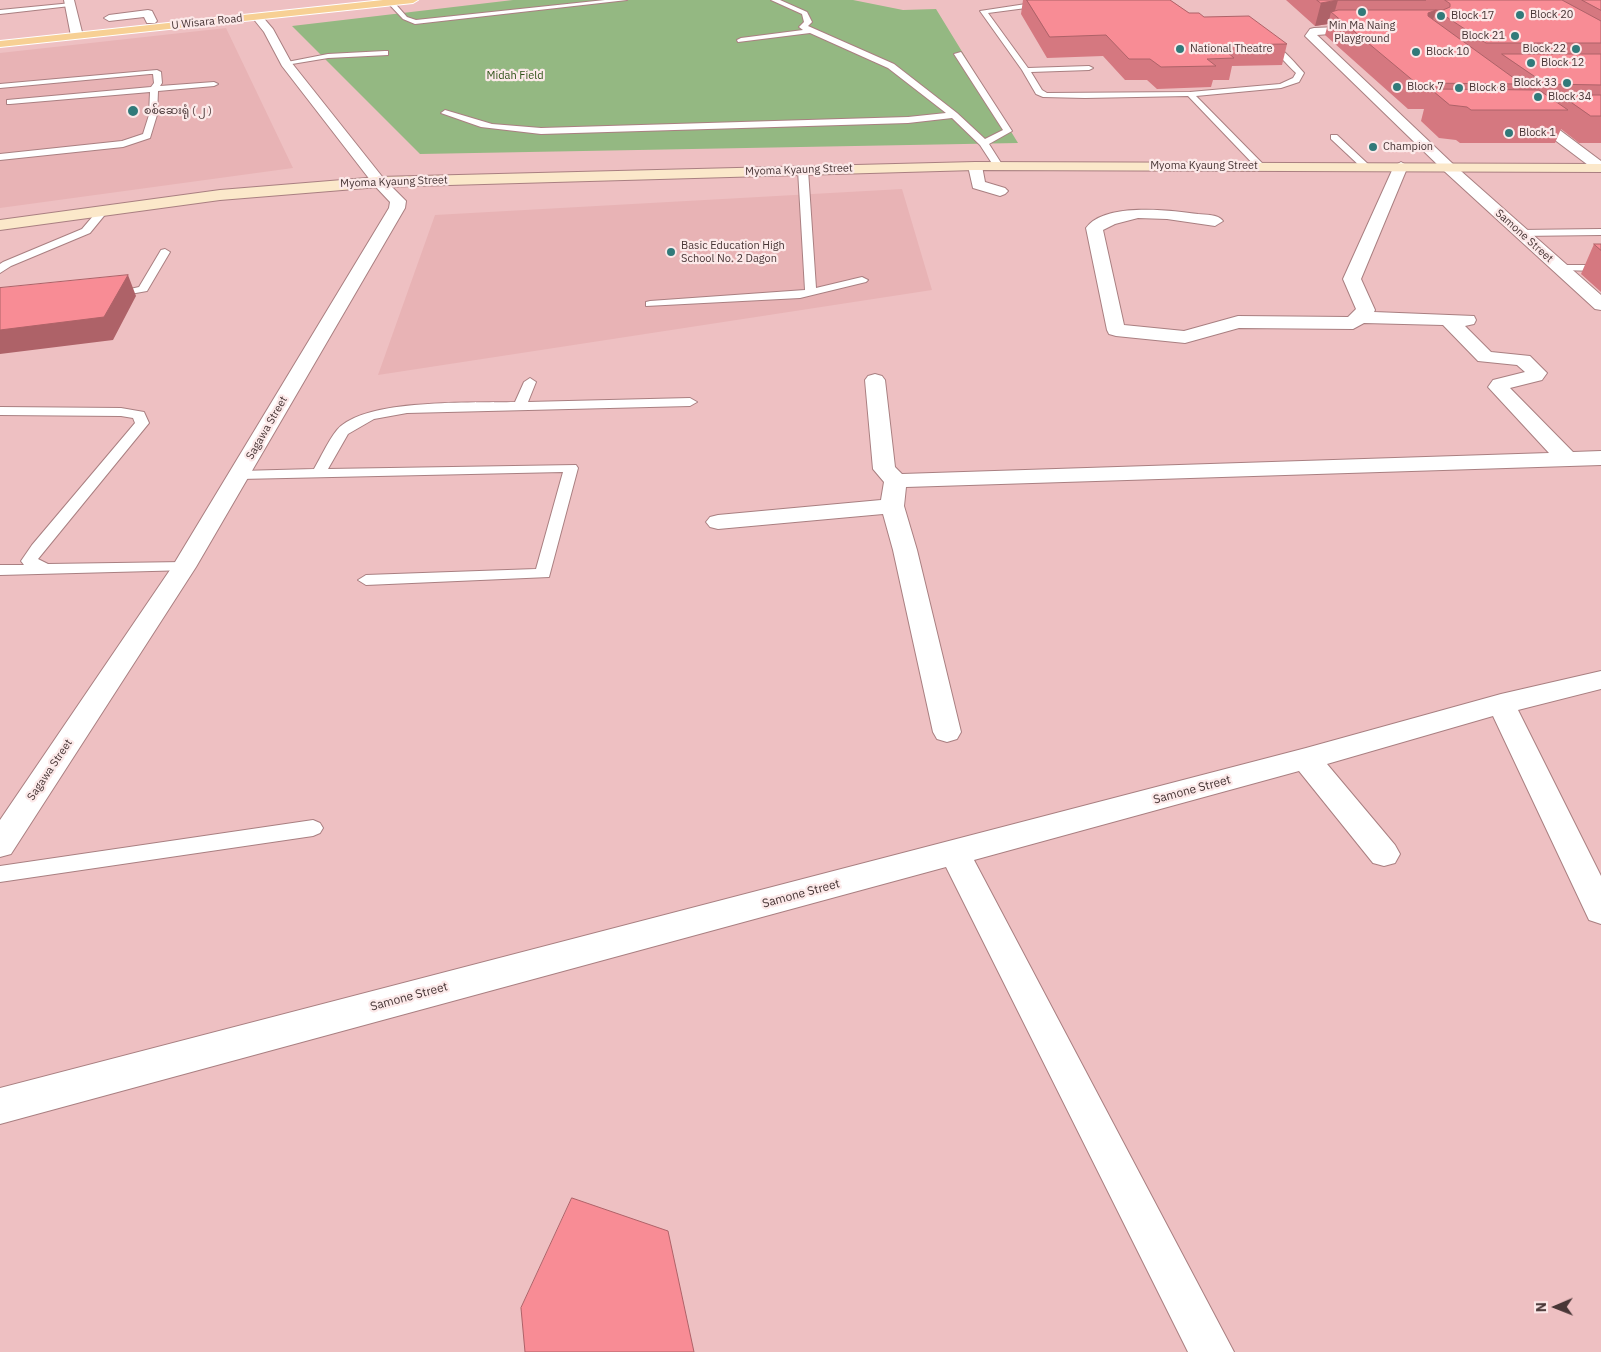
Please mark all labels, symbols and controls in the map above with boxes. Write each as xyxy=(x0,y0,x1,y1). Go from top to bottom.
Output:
marker: Min Ma Naing Playground xyxy=(1356,6,1368,18)
place label: Block 20 xyxy=(1530,8,1573,22)
place label: Block 17 xyxy=(1451,9,1494,23)
marker: Block 20 xyxy=(1514,9,1526,21)
marker: Block 17 xyxy=(1435,10,1447,22)
street label: U Wisara Road xyxy=(171,12,243,32)
place label: Min Ma Naing Playground xyxy=(1329,19,1395,45)
place label: Block 21 xyxy=(1462,29,1505,43)
marker: Block 21 xyxy=(1509,30,1521,42)
place label: National Theatre xyxy=(1190,42,1272,56)
place label: Block 22 xyxy=(1523,42,1566,56)
marker: National Theatre xyxy=(1174,43,1186,55)
marker: Block 22 xyxy=(1570,43,1582,55)
place label: Block 10 xyxy=(1426,45,1469,59)
marker: Block 10 xyxy=(1410,46,1422,58)
place label: Block 12 xyxy=(1541,56,1584,70)
marker: Block 12 xyxy=(1525,57,1537,69)
park label: Midah Field xyxy=(486,69,544,83)
place label: Block 33 xyxy=(1514,76,1557,90)
marker: Block 33 xyxy=(1561,77,1573,89)
place label: Block 7 xyxy=(1407,80,1444,94)
marker: Block 7 xyxy=(1391,81,1403,93)
place label: Block 8 xyxy=(1469,81,1506,95)
marker: Block 8 xyxy=(1453,82,1465,94)
place label: Block 34 xyxy=(1548,90,1591,104)
marker: Block 34 xyxy=(1532,91,1544,103)
marker: စစ်ဆေးရုံ ( ၂ ) xyxy=(126,104,140,118)
place label: စစ်ဆေးရုံ ( ၂ ) xyxy=(144,104,212,118)
place label: Block 1 xyxy=(1519,126,1556,140)
marker: Block 1 xyxy=(1503,127,1515,139)
place label: Champion xyxy=(1383,140,1433,154)
marker: Champion xyxy=(1367,141,1379,153)
street label: Myoma Kyaung Street xyxy=(1150,159,1258,173)
street label: Myoma Kyaung Street xyxy=(745,162,853,178)
street label: Myoma Kyaung Street xyxy=(340,174,448,190)
street label: Samone Street xyxy=(1492,207,1556,265)
place label: Basic Education High School No. 2 Dagon xyxy=(681,239,785,265)
marker: Basic Education High School No. 2 Dagon xyxy=(665,246,677,258)
street label: Sagawa Street xyxy=(244,394,290,462)
street label: Sagawa Street xyxy=(25,737,75,803)
street label: Samone Street xyxy=(1152,773,1232,807)
street label: Samone Street xyxy=(761,877,841,911)
street label: Samone Street xyxy=(369,980,449,1014)
north arrow xyxy=(1531,1282,1581,1332)
text: N xyxy=(1532,1302,1550,1312)

